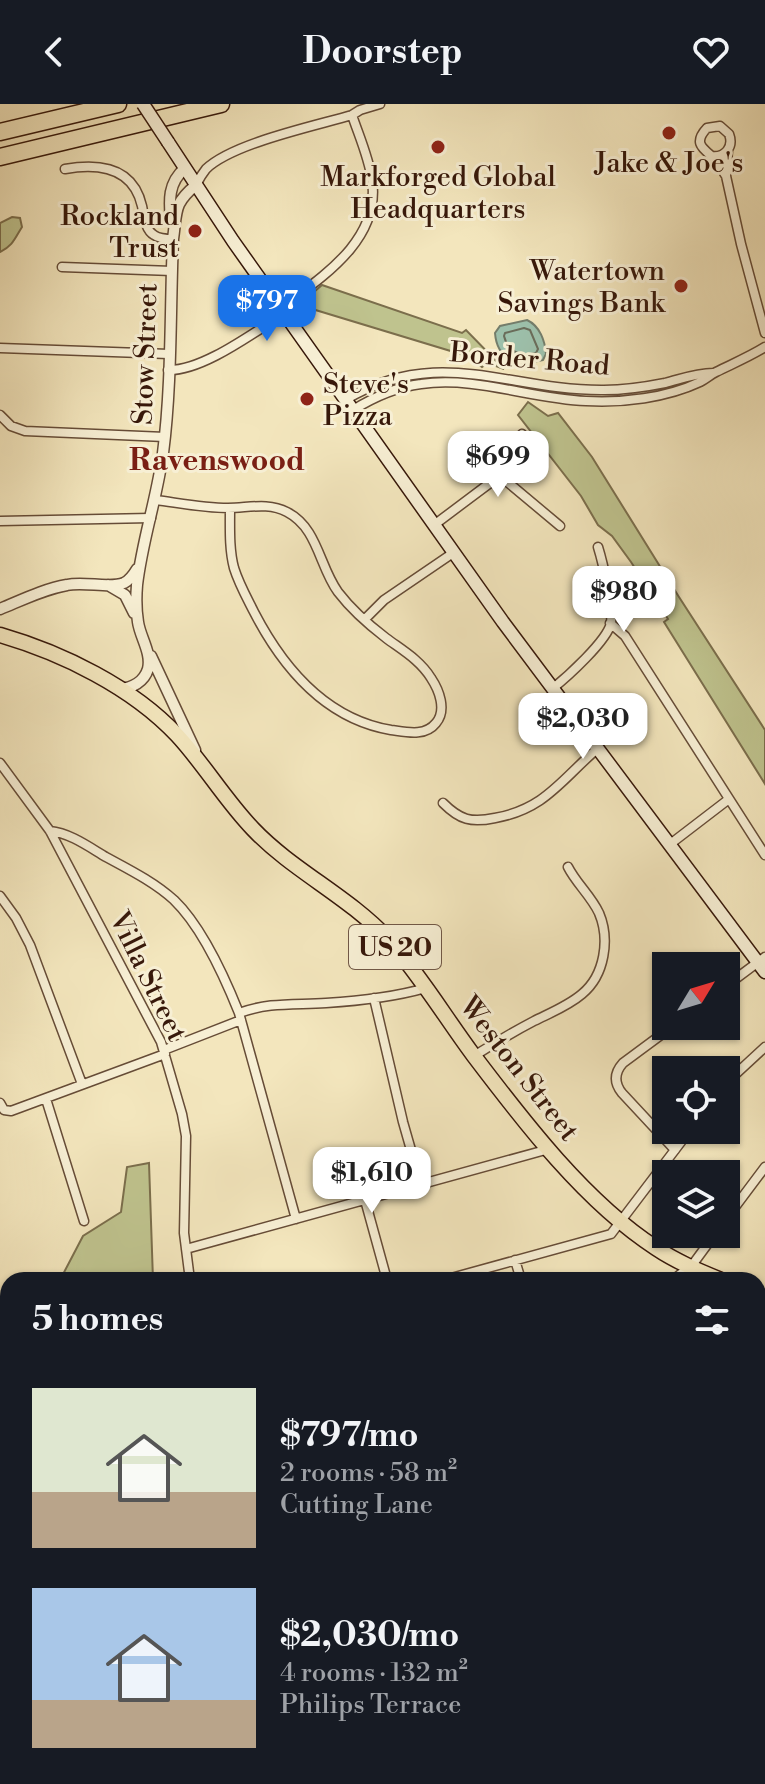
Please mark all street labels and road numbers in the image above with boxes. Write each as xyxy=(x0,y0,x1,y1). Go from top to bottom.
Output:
street label: Stow Street xyxy=(126,282,165,426)
street label: Border Road xyxy=(448,335,611,384)
street label: Villa Street xyxy=(101,905,194,1047)
road number: US 20 xyxy=(349,925,441,969)
street label: Weston Street xyxy=(451,989,586,1148)

